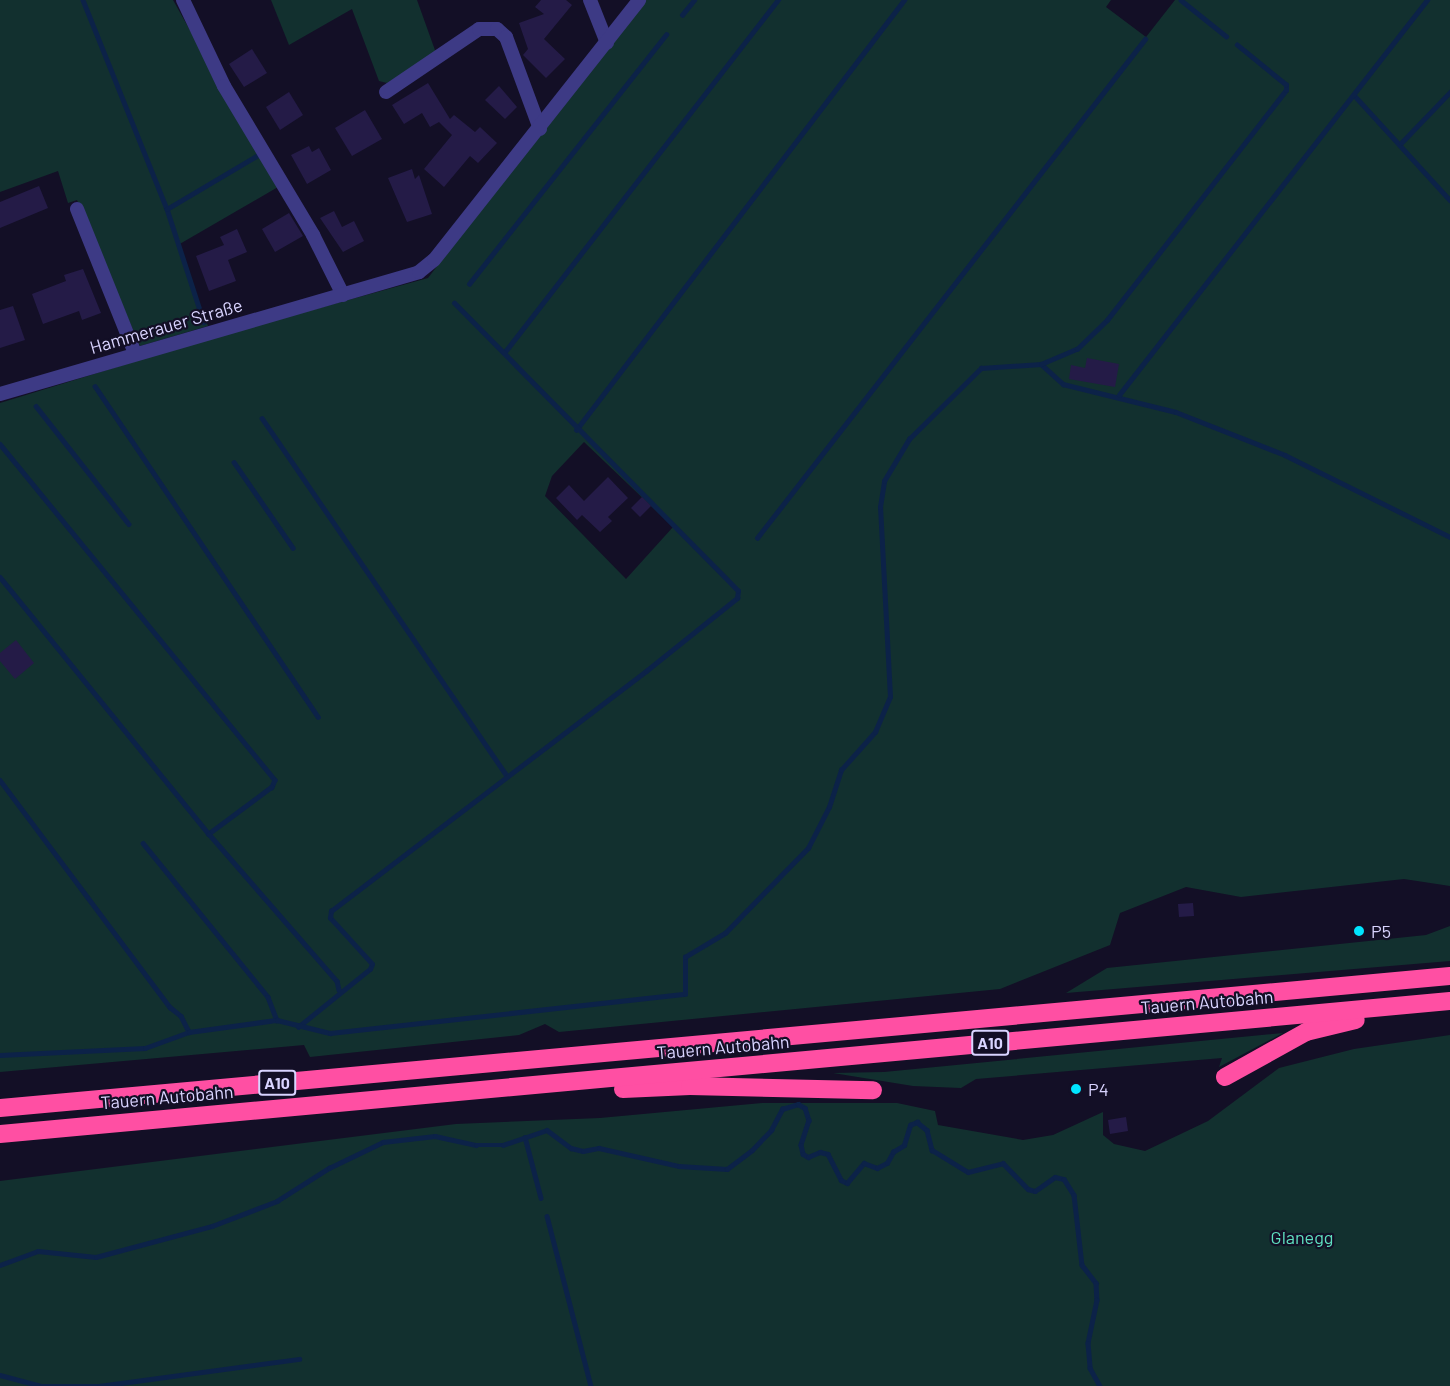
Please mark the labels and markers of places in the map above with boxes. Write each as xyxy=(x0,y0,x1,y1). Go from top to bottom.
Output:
place label: P5 xyxy=(1371,920,1391,942)
marker: P5 xyxy=(1352,924,1366,938)
place label: P4 xyxy=(1088,1078,1109,1100)
marker: P4 xyxy=(1069,1082,1083,1096)

